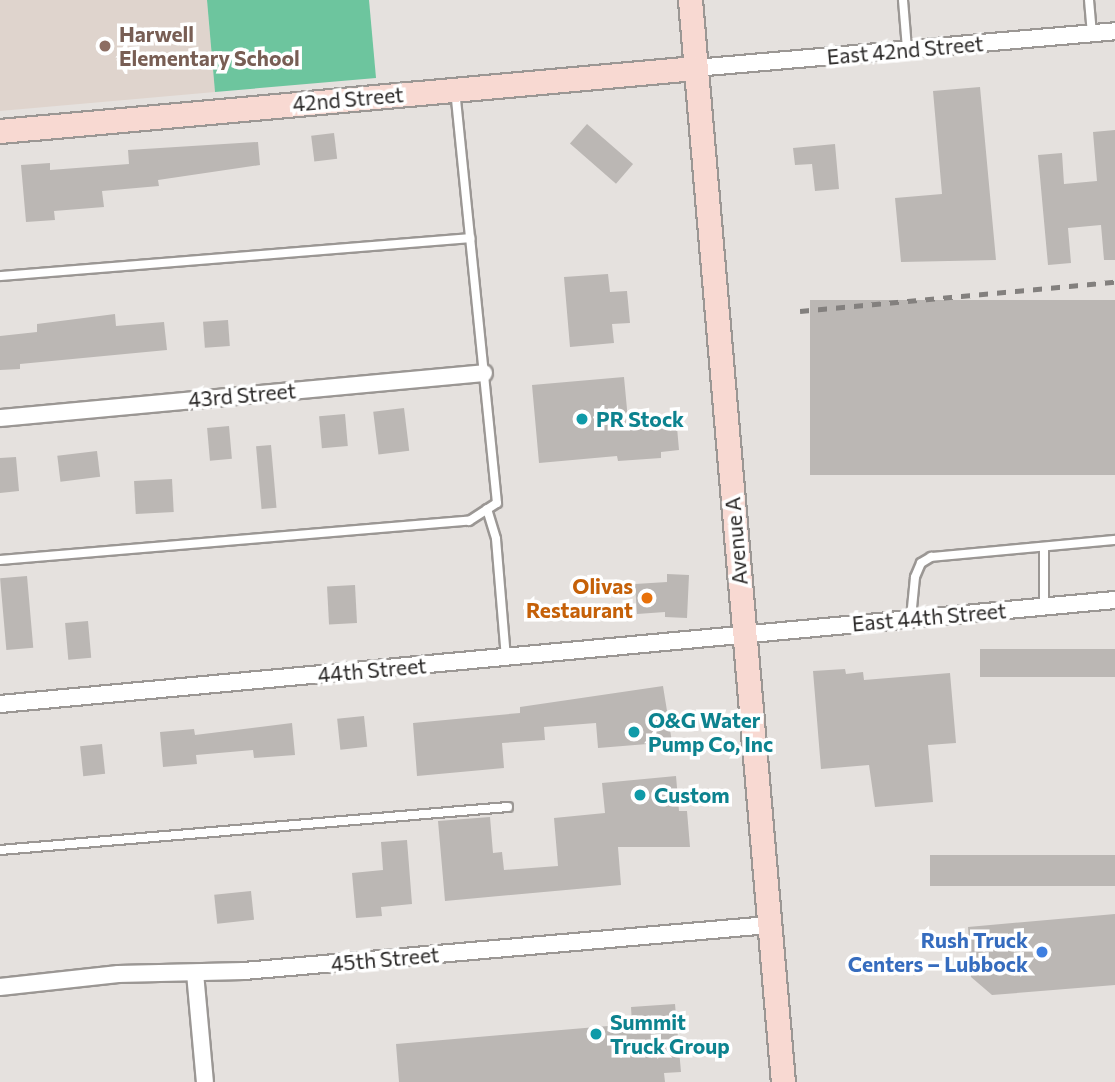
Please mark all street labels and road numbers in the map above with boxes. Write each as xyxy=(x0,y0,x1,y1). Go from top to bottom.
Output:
street label: East 42nd Street xyxy=(826,31,984,69)
street label: 42nd Street xyxy=(291,82,405,116)
street label: 43rd Street xyxy=(187,378,297,412)
street label: Avenue A xyxy=(720,496,752,586)
street label: East 44th Street xyxy=(851,598,1007,636)
street label: 44th Street xyxy=(316,653,428,687)
street label: 45th Street xyxy=(330,942,440,976)

